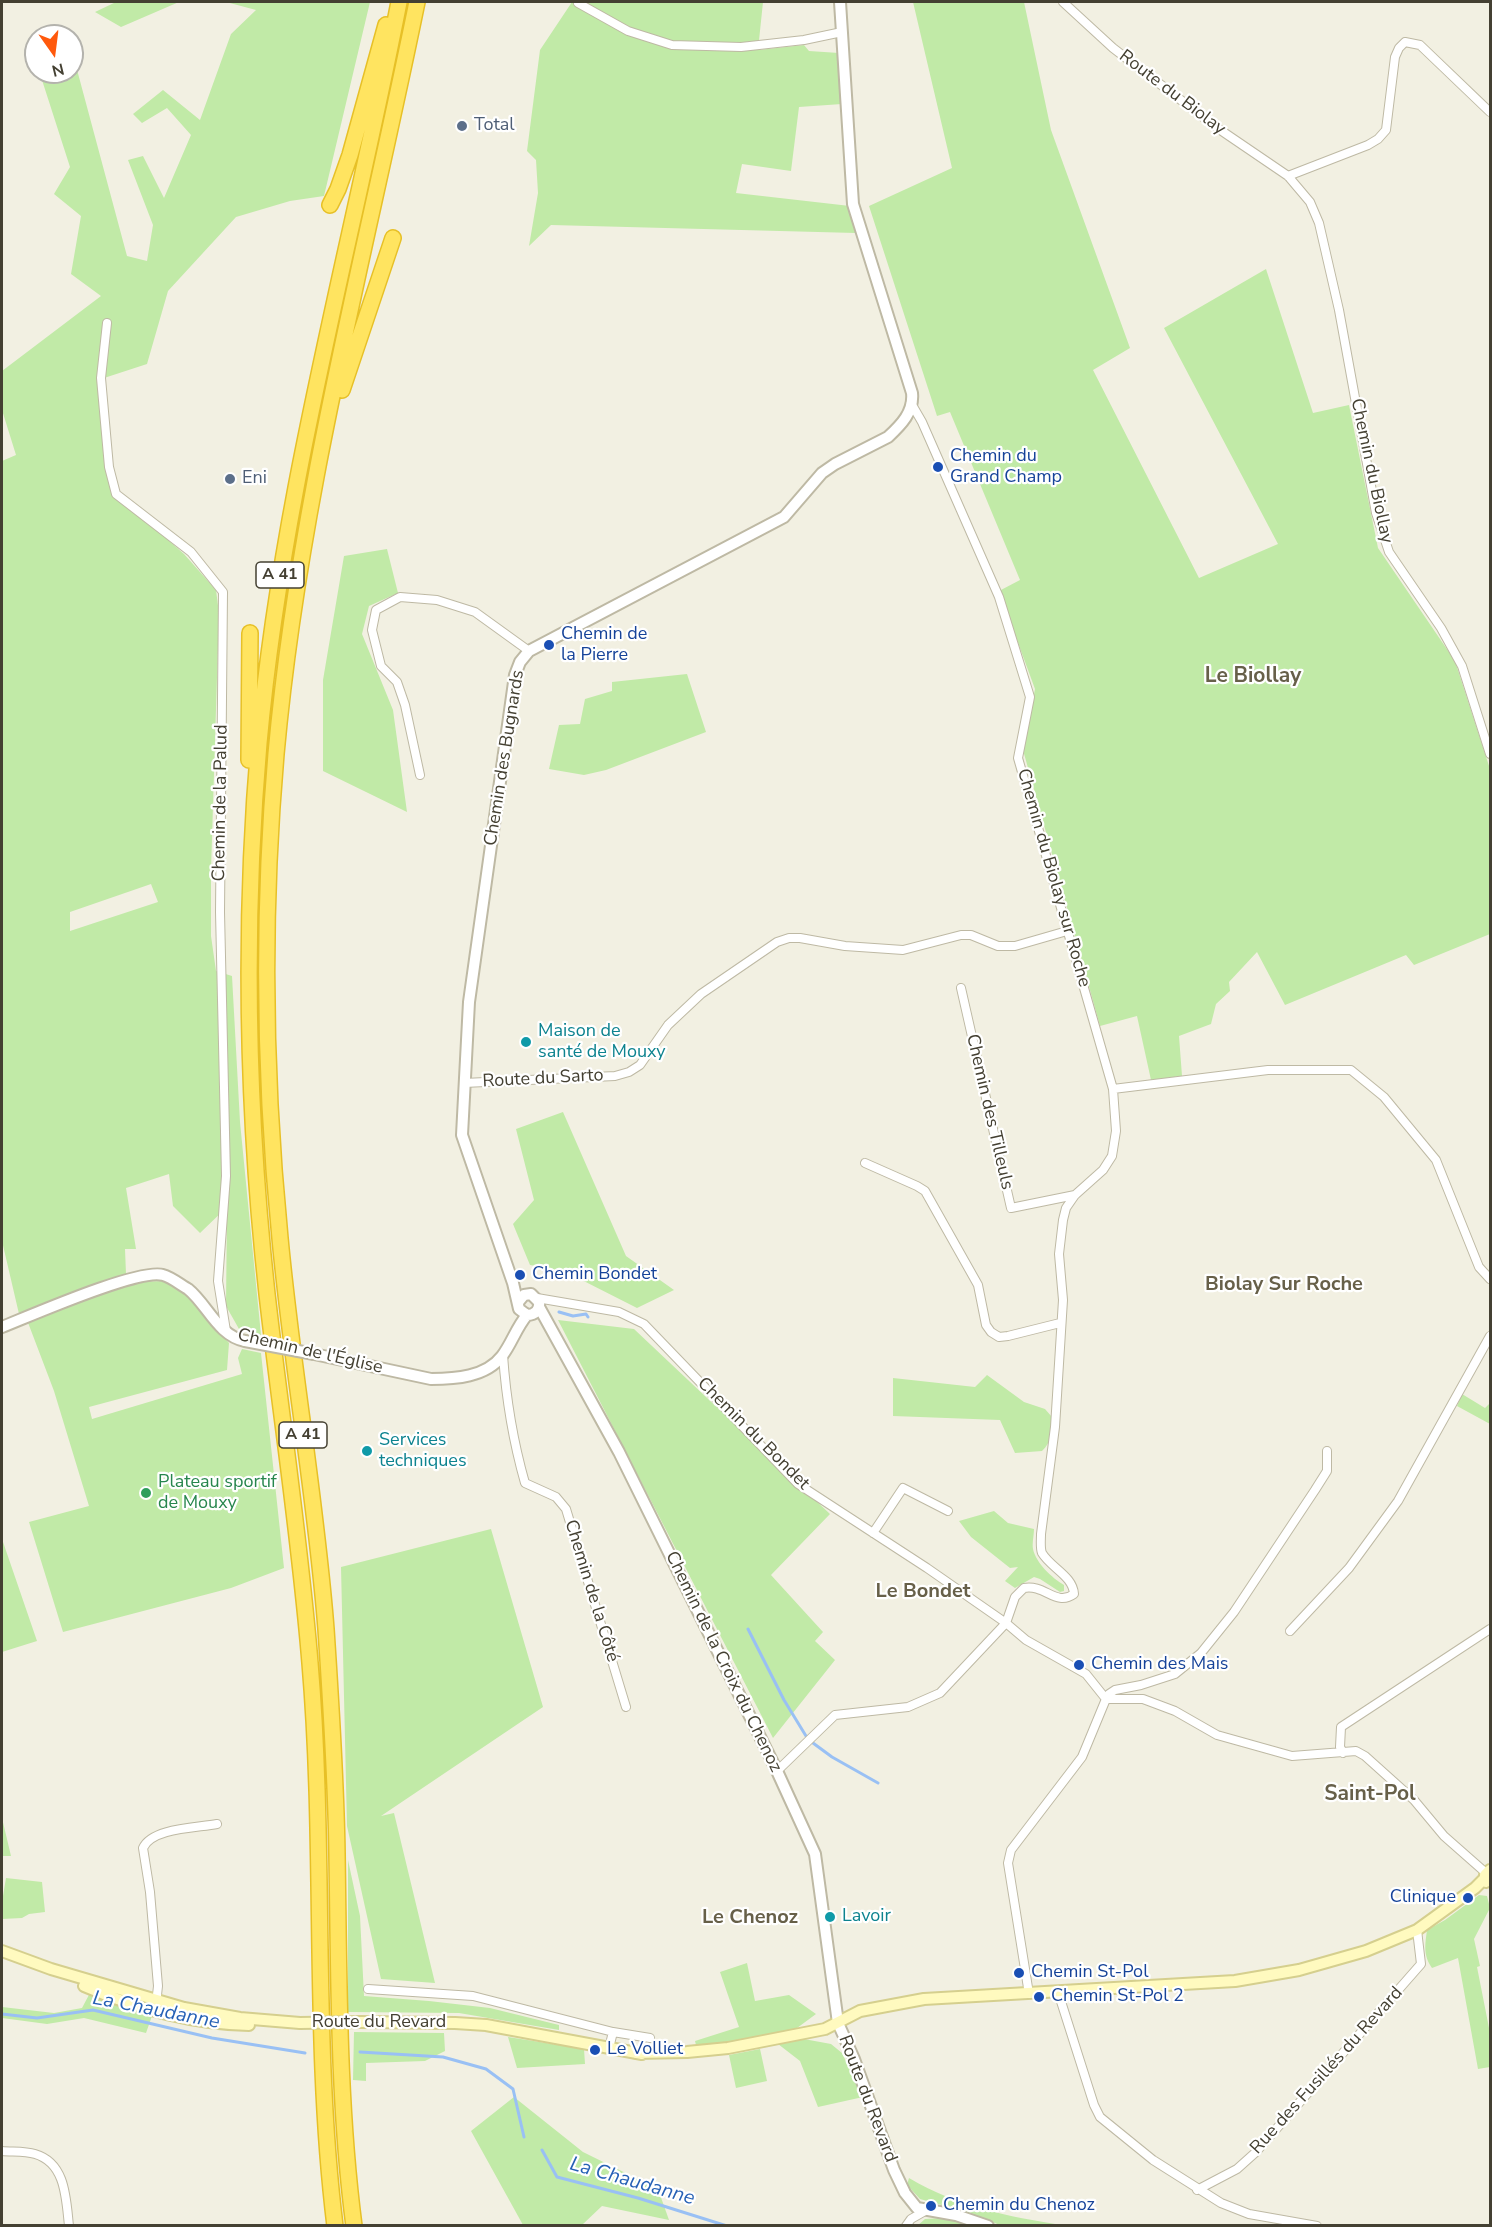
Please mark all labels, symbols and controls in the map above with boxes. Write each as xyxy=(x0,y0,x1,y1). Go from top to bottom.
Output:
north arrow xyxy=(24,24,84,84)
street label: Route du Biolay xyxy=(1114,46,1230,140)
text: N xyxy=(49,57,66,82)
place label: Total xyxy=(474,115,515,137)
marker: Total xyxy=(455,119,469,133)
street label: Chemin du Biollay xyxy=(1345,397,1397,545)
place label: Chemin du Grand Champ xyxy=(950,446,1062,488)
marker: Chemin du Grand Champ xyxy=(931,460,945,474)
place label: Eni xyxy=(242,468,267,490)
marker: Eni xyxy=(223,472,237,486)
road number: A 41 xyxy=(256,562,304,588)
place label: Chemin de la Pierre xyxy=(561,624,647,666)
marker: Chemin de la Pierre xyxy=(542,638,556,652)
district label: Le Biollay xyxy=(1205,664,1301,690)
street label: Chemin des Bugnards xyxy=(480,669,530,847)
street label: Chemin de la Palud xyxy=(209,724,233,882)
street label: Chemin du Biolay sur Roche xyxy=(1011,766,1095,990)
place label: Maison de santé de Mouxy xyxy=(538,1021,666,1064)
street label: Chemin des Tilleuls xyxy=(961,1032,1017,1192)
marker: Maison de santé de Mouxy xyxy=(519,1035,533,1049)
street label: Route du Sarto xyxy=(482,1065,604,1093)
place label: Chemin Bondet xyxy=(532,1264,657,1286)
marker: Chemin Bondet xyxy=(513,1268,527,1282)
district label: Biolay Sur Roche xyxy=(1205,1273,1363,1297)
street label: Chemin de l'Église xyxy=(235,1325,385,1379)
street label: Chemin du Bondet xyxy=(692,1373,814,1495)
road number: A 41 xyxy=(279,1422,327,1448)
place label: Services techniques xyxy=(379,1430,467,1472)
marker: Services techniques xyxy=(360,1444,374,1458)
place label: Plateau sportif de Mouxy xyxy=(158,1472,277,1514)
marker: Plateau sportif de Mouxy xyxy=(139,1486,153,1500)
street label: Chemin de la Côté xyxy=(559,1517,623,1665)
street label: Chemin de la Croix du Chenoz xyxy=(660,1548,786,1776)
district label: Le Bondet xyxy=(876,1580,970,1604)
place label: Chemin des Mais xyxy=(1091,1654,1228,1676)
marker: Chemin des Mais xyxy=(1072,1658,1086,1672)
district label: Saint-Pol xyxy=(1324,1782,1416,1808)
place label: Clinique xyxy=(1390,1887,1456,1909)
marker: Clinique xyxy=(1461,1891,1475,1905)
district label: Le Chenoz xyxy=(702,1906,798,1930)
place label: Lavoir xyxy=(842,1906,891,1928)
marker: Lavoir xyxy=(823,1910,837,1924)
place label: Chemin St-Pol xyxy=(1031,1962,1148,1984)
marker: Chemin St-Pol xyxy=(1012,1966,1026,1980)
street label: Rue des Fusillés du Revard xyxy=(1246,1983,1408,2159)
place label: Chemin St-Pol 2 xyxy=(1051,1986,1184,2008)
water label: La Chaudanne xyxy=(90,1987,222,2035)
marker: Chemin St-Pol 2 xyxy=(1032,1990,1046,2004)
street label: Route du Revard xyxy=(312,2012,446,2034)
street label: Route du Revard xyxy=(833,2032,901,2166)
place label: Le Volliet xyxy=(607,2039,683,2061)
marker: Le Volliet xyxy=(588,2043,602,2057)
water label: La Chaudanne xyxy=(567,2153,697,2211)
place label: Chemin du Chenoz xyxy=(943,2195,1095,2217)
marker: Chemin du Chenoz xyxy=(924,2199,938,2213)

